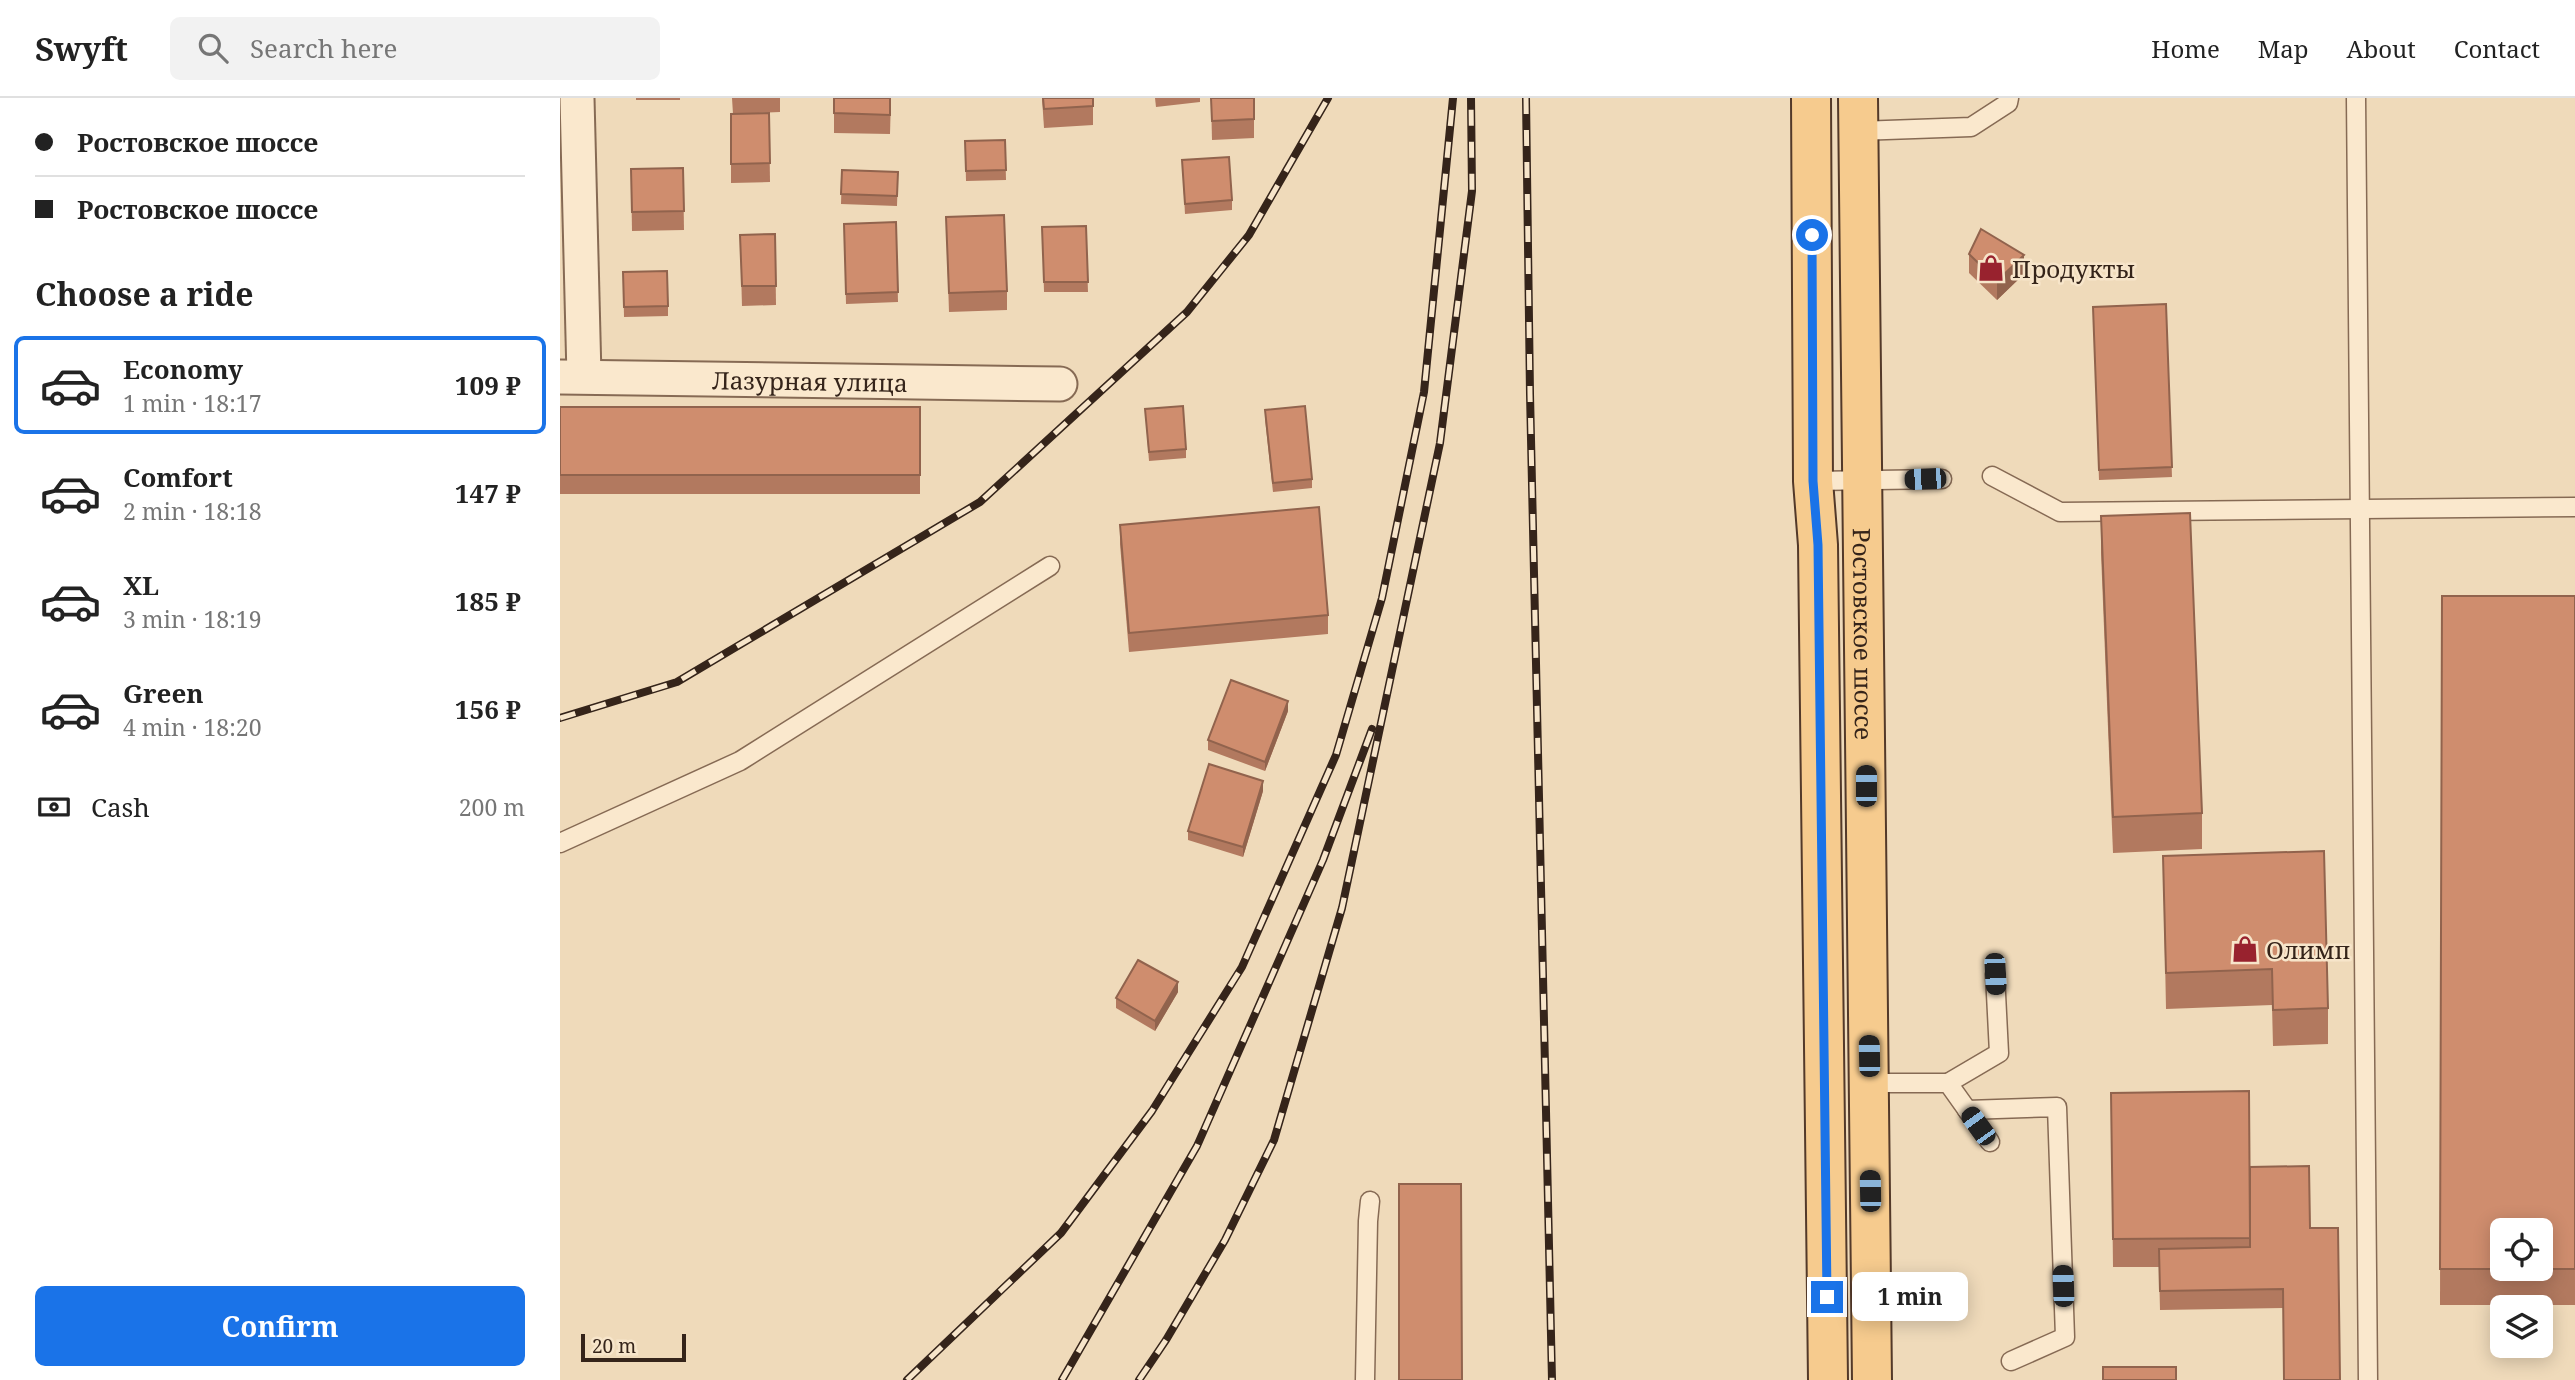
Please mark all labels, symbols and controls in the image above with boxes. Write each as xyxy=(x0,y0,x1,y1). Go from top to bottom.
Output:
search box xyxy=(170,17,660,80)
text: Swyft xyxy=(35,26,128,71)
icon: search xyxy=(194,29,232,67)
text: Search here xyxy=(250,30,398,66)
text: Home xyxy=(2151,32,2220,65)
text: Map xyxy=(2258,32,2309,65)
text: About xyxy=(2347,32,2416,65)
text: Contact xyxy=(2454,32,2540,65)
text: Ростовское шоссе xyxy=(77,124,318,160)
text: Ростовское шоссе xyxy=(77,191,318,227)
route start xyxy=(1796,219,1828,251)
place label: Продукты xyxy=(2012,252,2135,285)
shop icon: Продукты xyxy=(1976,253,2006,283)
text: Choose a ride xyxy=(35,272,254,315)
text: Economy xyxy=(123,351,243,387)
icon: car xyxy=(39,354,102,417)
street label: Лазурная улица xyxy=(712,363,908,398)
text: 109 ₽ xyxy=(455,367,521,403)
text: 1 min · 18:17 xyxy=(123,387,261,419)
text: Comfort xyxy=(123,459,233,495)
icon: car xyxy=(39,462,102,525)
car xyxy=(1904,468,1947,490)
text: 147 ₽ xyxy=(455,475,521,511)
text: 2 min · 18:18 xyxy=(123,495,261,527)
street label: Ростовское шоссе xyxy=(1846,528,1882,740)
text: XL xyxy=(123,567,159,603)
icon: car xyxy=(39,570,102,633)
text: 185 ₽ xyxy=(455,583,521,619)
text: 3 min · 18:19 xyxy=(123,603,261,635)
text: Green xyxy=(123,675,204,711)
icon: car xyxy=(39,678,102,741)
text: 156 ₽ xyxy=(455,691,521,727)
text: 4 min · 18:20 xyxy=(123,711,261,743)
car xyxy=(1856,765,1877,807)
icon: cash xyxy=(35,788,73,826)
text: Cash xyxy=(91,789,150,825)
text: 200 m xyxy=(459,791,525,823)
place label: Олимп xyxy=(2266,933,2350,966)
shop icon: Олимп xyxy=(2230,934,2260,964)
car xyxy=(1984,952,2007,996)
car xyxy=(1859,1035,1880,1077)
car xyxy=(1958,1103,1999,1149)
car xyxy=(1860,1170,1881,1212)
map controls xyxy=(2490,1218,2553,1358)
button: locate xyxy=(2490,1218,2553,1281)
car xyxy=(2052,1265,2075,1307)
callout: 1 min xyxy=(1852,1272,1967,1322)
text: 1 min xyxy=(1877,1280,1943,1312)
route end xyxy=(1811,1281,1843,1313)
button: Confirm xyxy=(35,1286,525,1366)
button: layers xyxy=(2490,1295,2553,1358)
scale bar xyxy=(581,1331,686,1363)
text: 20 m xyxy=(592,1333,636,1359)

